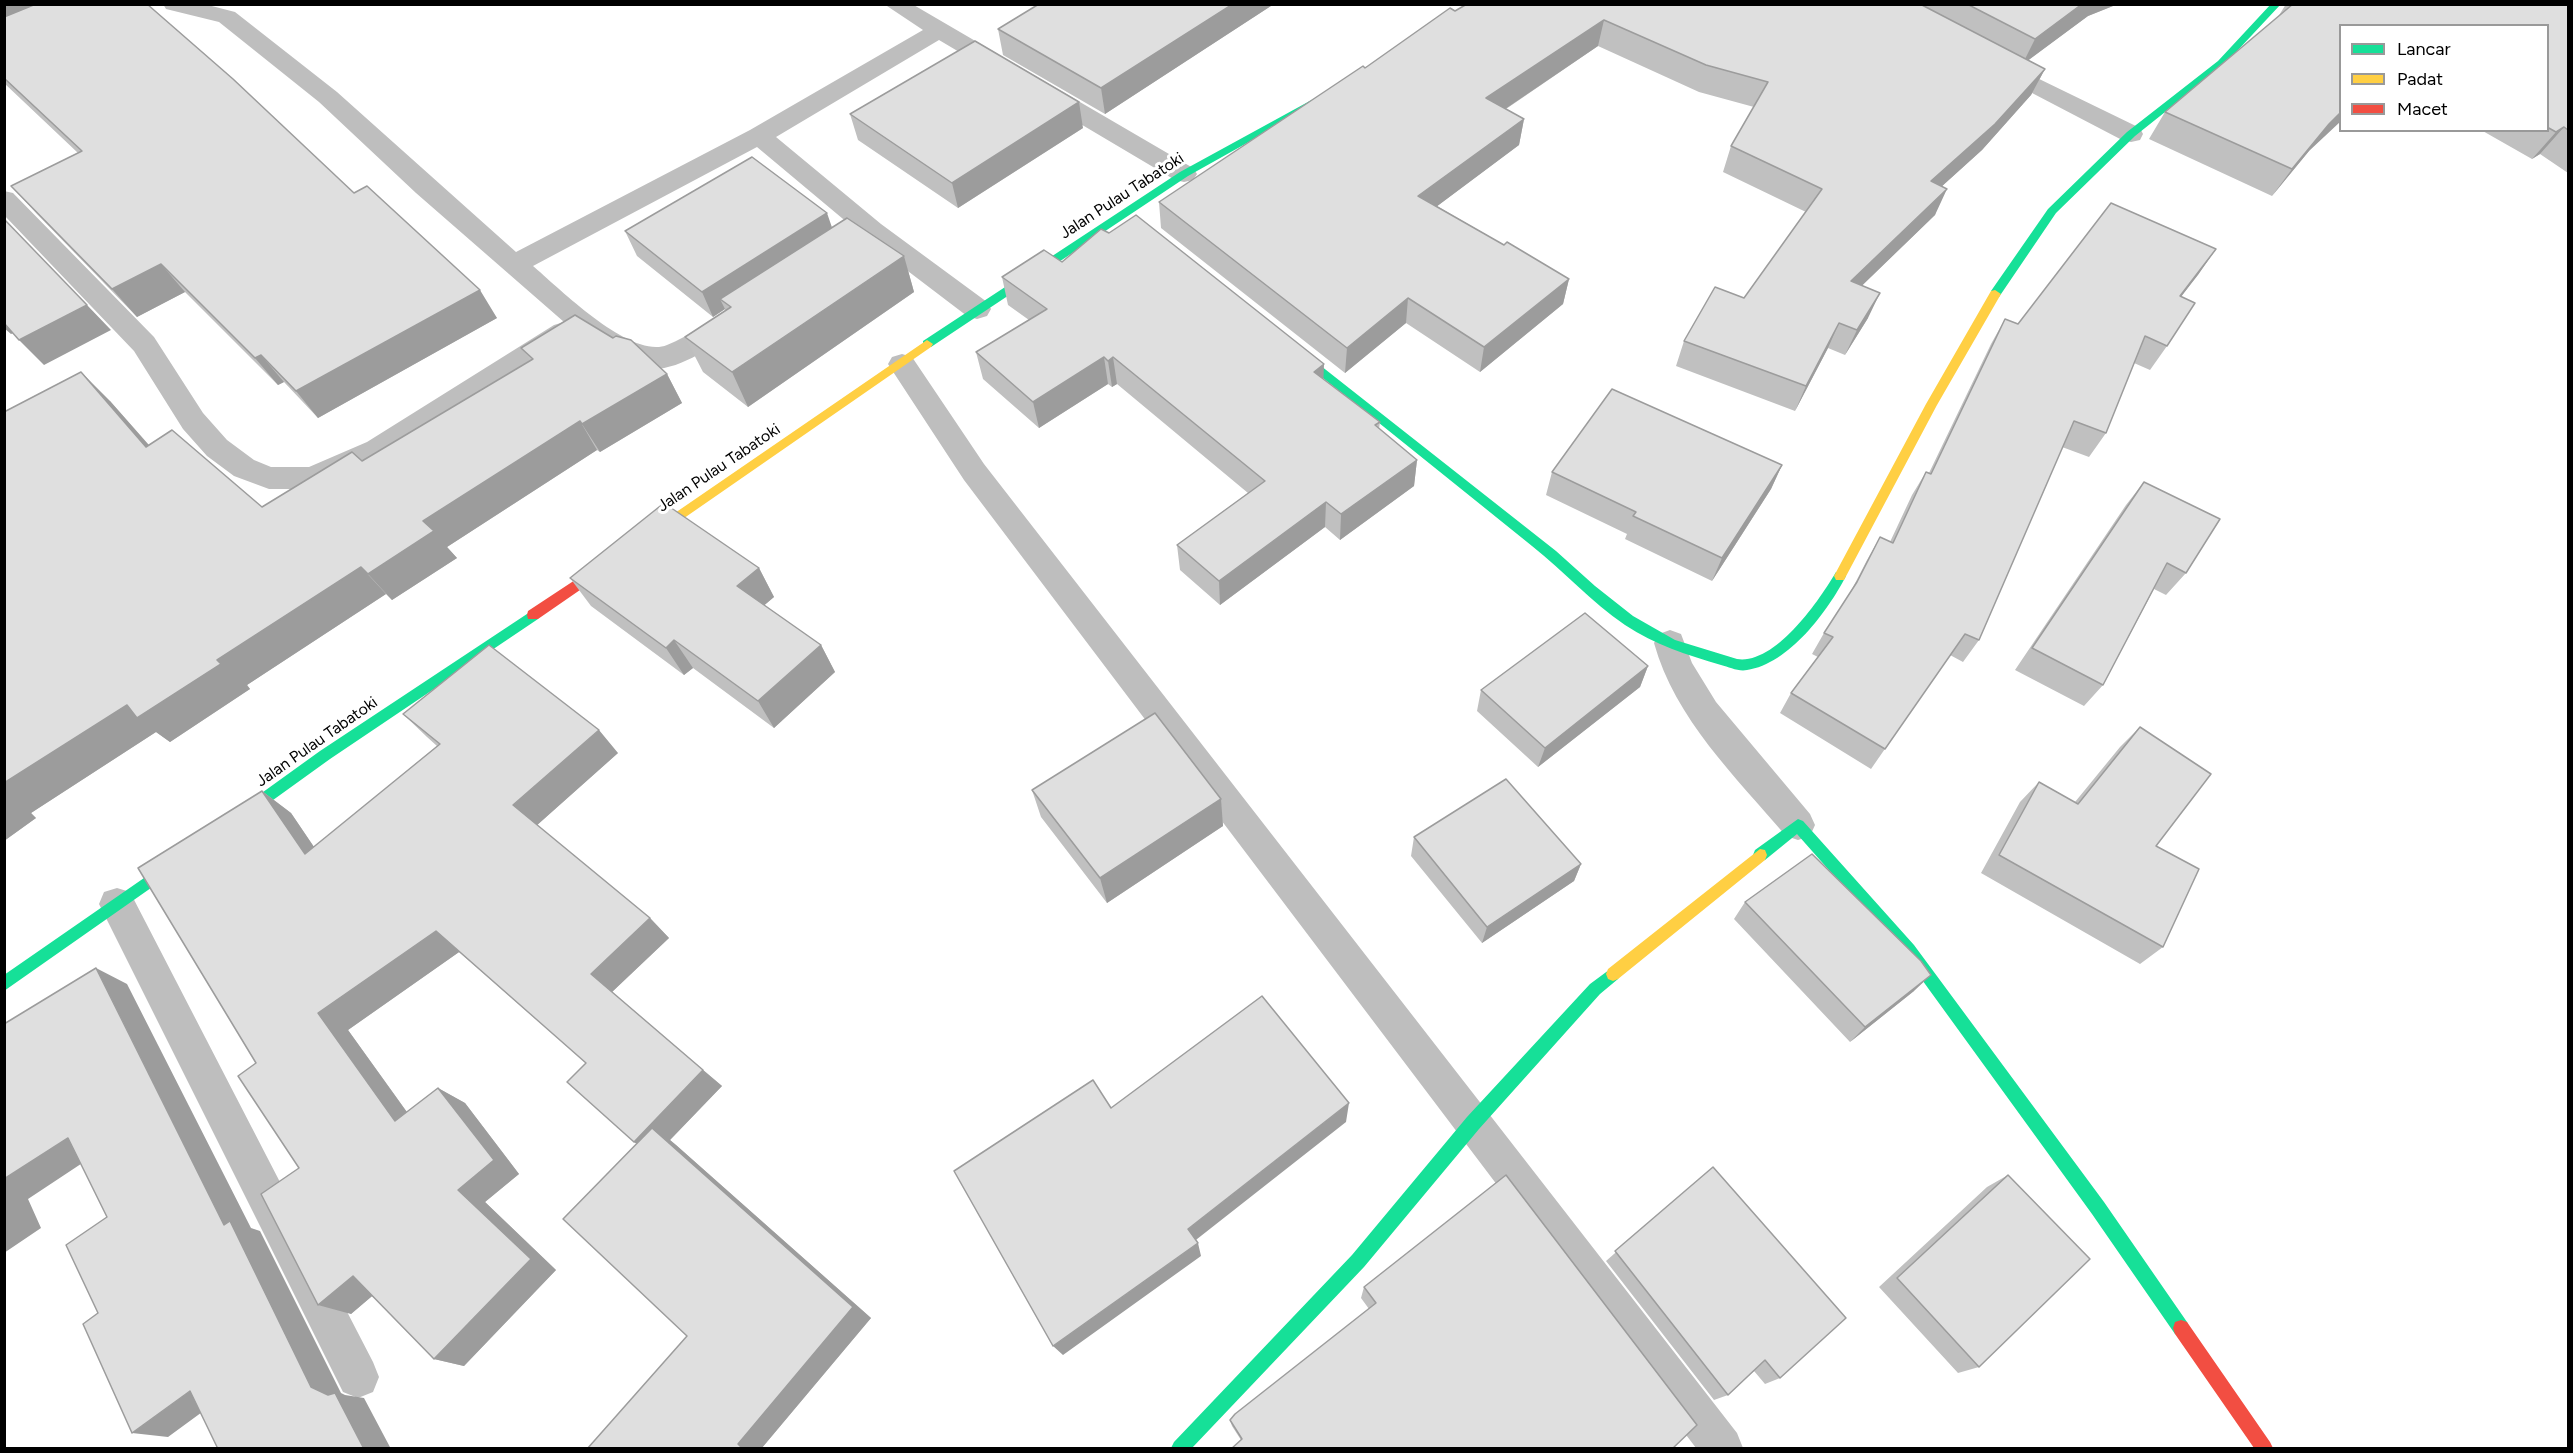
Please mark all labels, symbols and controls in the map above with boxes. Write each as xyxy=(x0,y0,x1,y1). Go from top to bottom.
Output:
legend xyxy=(2339,24,2549,132)
text: Lancar xyxy=(2397,38,2451,60)
text: Padat xyxy=(2397,68,2443,90)
text: Macet xyxy=(2397,98,2448,120)
street label: Jalan Pulau Tabatoki xyxy=(1056,149,1188,243)
street label: Jalan Pulau Tabatoki xyxy=(654,420,784,516)
street label: Jalan Pulau Tabatoki xyxy=(253,693,381,791)

